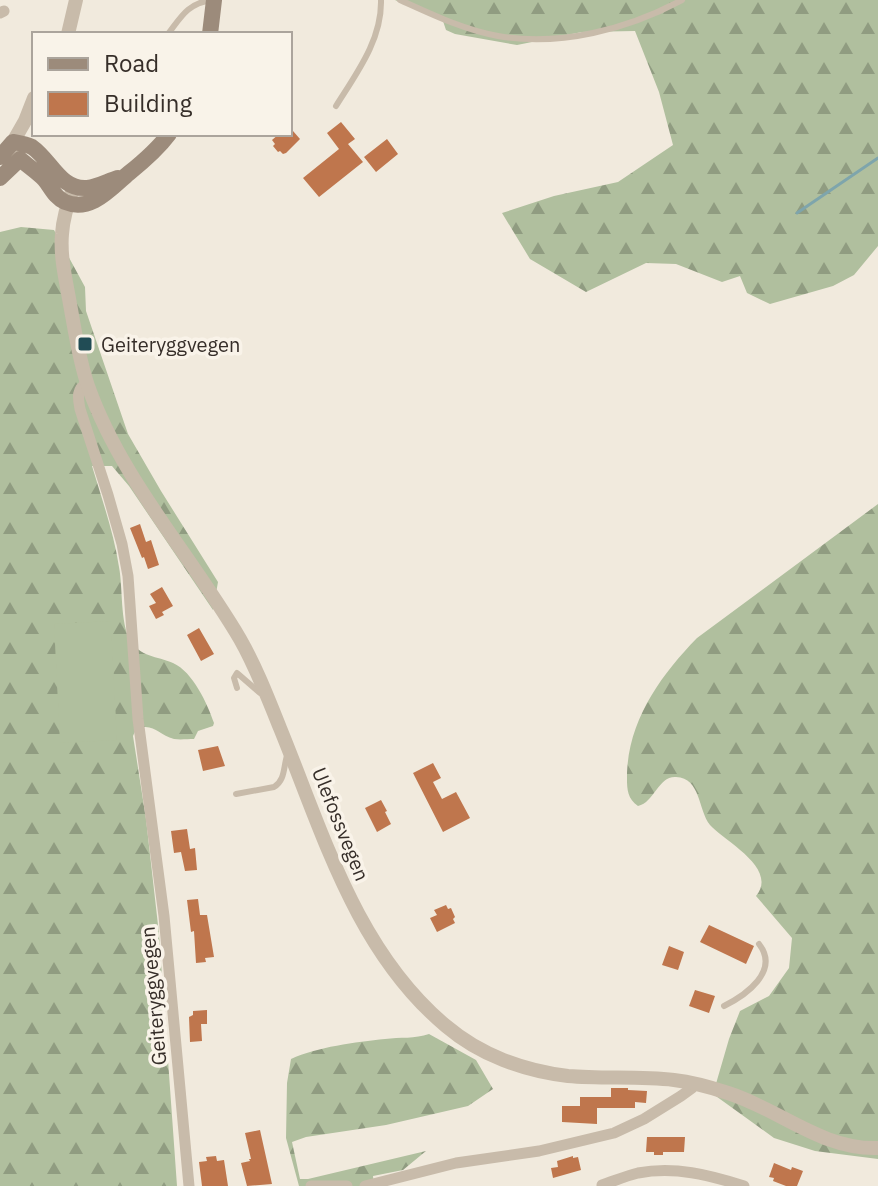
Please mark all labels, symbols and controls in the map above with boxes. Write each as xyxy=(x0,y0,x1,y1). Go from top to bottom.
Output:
legend xyxy=(32,32,292,136)
text: Road xyxy=(104,47,159,79)
text: Building xyxy=(104,87,192,119)
place label: Geiteryggvegen xyxy=(101,331,240,358)
marker: Geiteryggvegen xyxy=(76,335,94,353)
street label: Ulefossvegen xyxy=(306,763,376,885)
street label: Geiteryggvegen xyxy=(133,925,173,1067)

